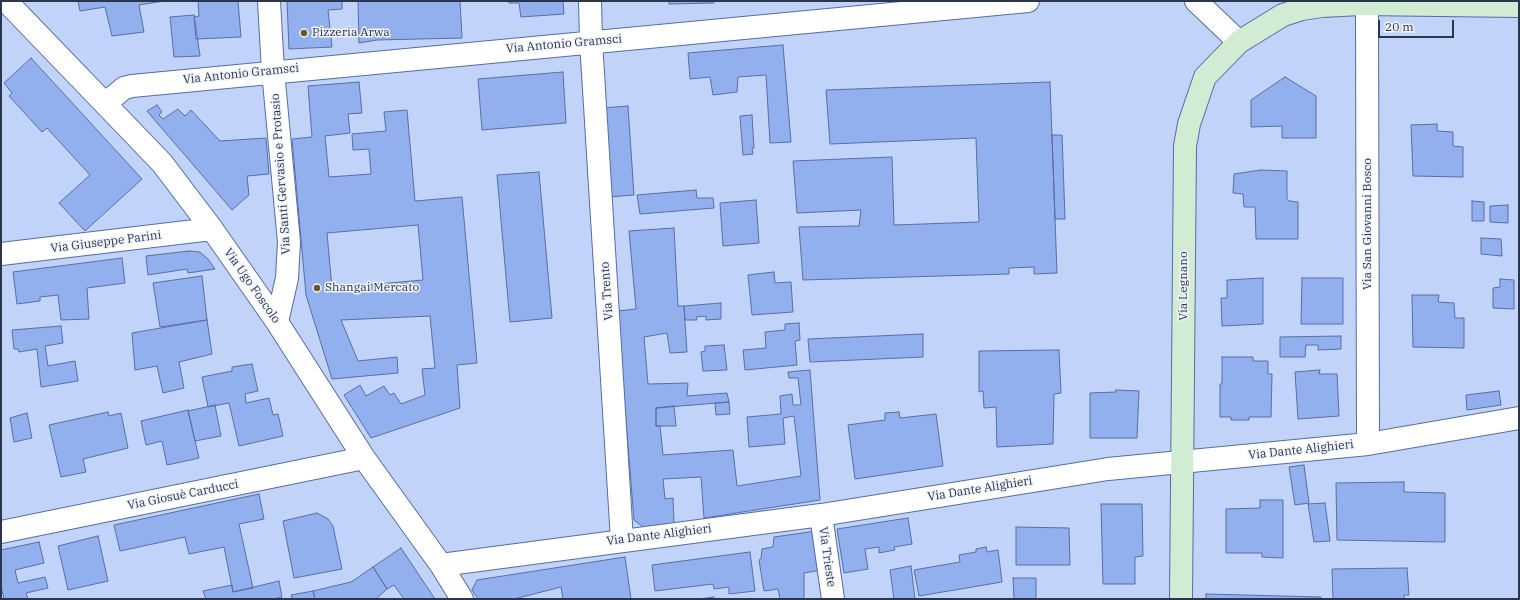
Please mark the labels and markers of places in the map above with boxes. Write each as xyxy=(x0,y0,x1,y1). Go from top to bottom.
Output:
place label: Pizzeria Arwa xyxy=(312,26,390,40)
marker: Pizzeria Arwa xyxy=(299,28,309,38)
place label: Shangai Mercato xyxy=(325,281,419,295)
marker: Shangai Mercato xyxy=(312,283,322,293)

